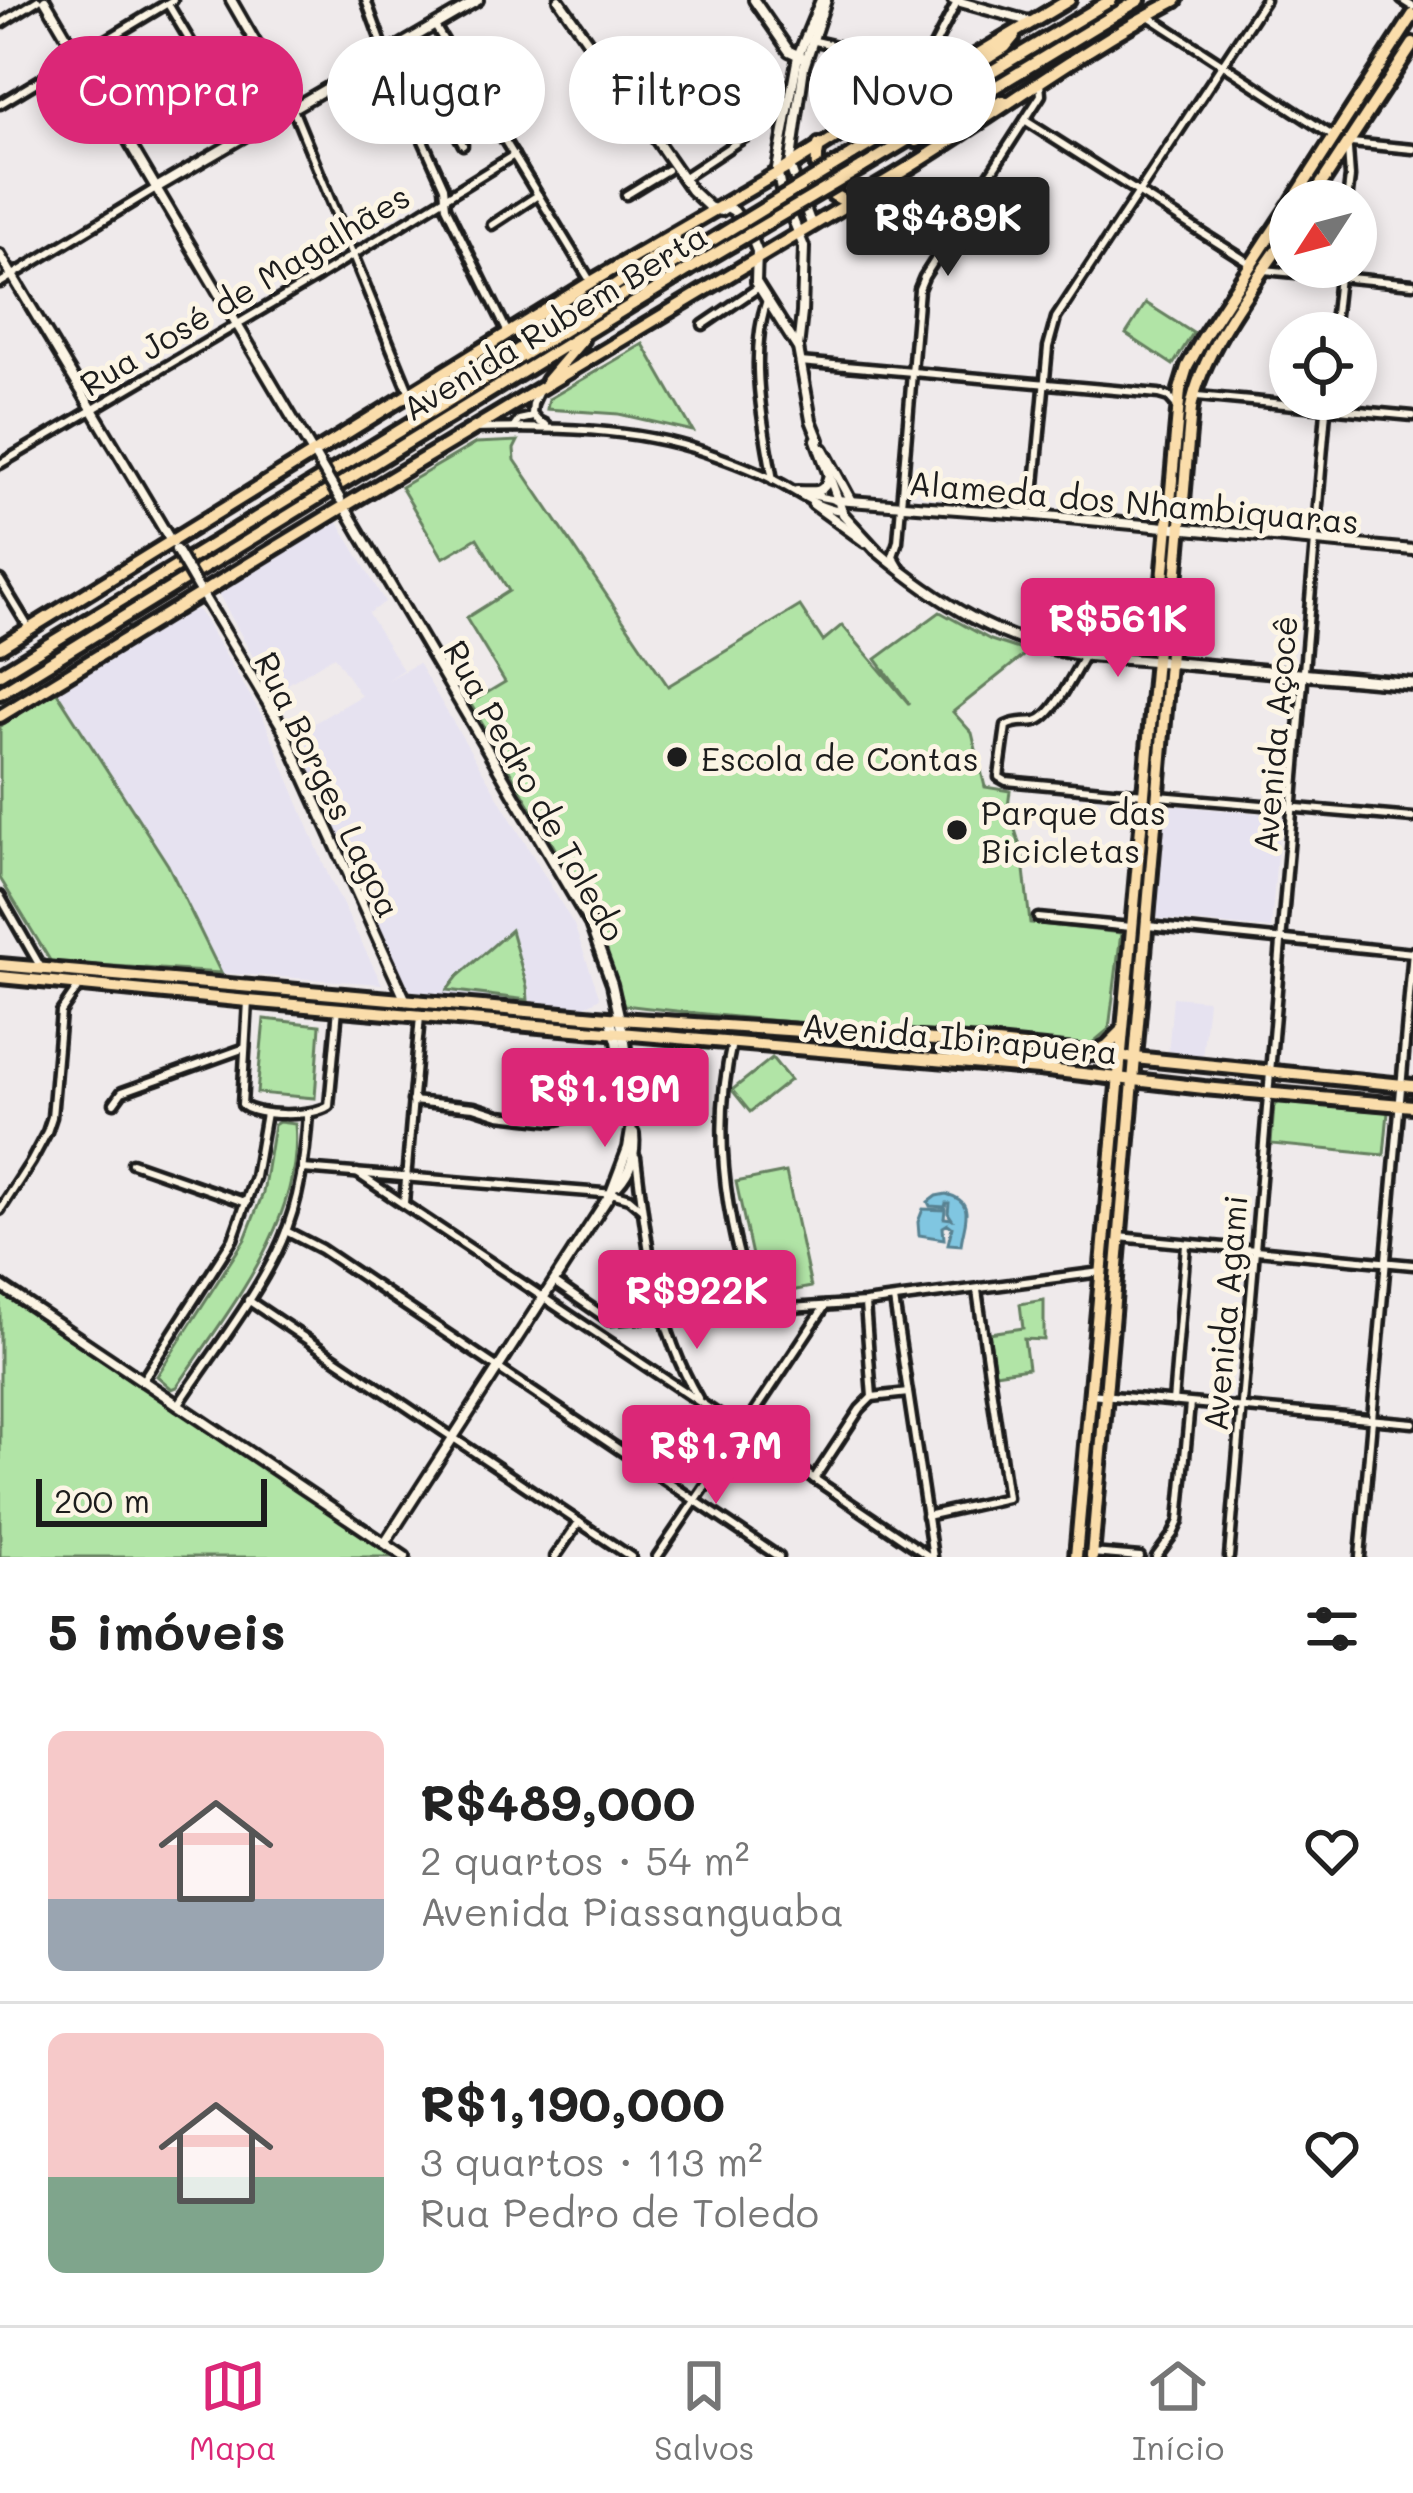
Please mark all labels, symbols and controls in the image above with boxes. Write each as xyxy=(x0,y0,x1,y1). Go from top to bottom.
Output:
chip: Comprar xyxy=(36,36,303,144)
chip: Alugar xyxy=(327,36,545,144)
chip: Filtros xyxy=(569,36,785,144)
chip: Novo xyxy=(809,36,996,144)
street label: Rua José de Magalhães xyxy=(71,173,417,405)
pin: R$489K xyxy=(850,177,1046,279)
north arrow xyxy=(1269,180,1377,288)
map controls xyxy=(1269,180,1377,420)
text: R$489K xyxy=(873,190,1023,241)
street label: Avenida Rubem Berta xyxy=(394,213,714,429)
button: locate xyxy=(1269,312,1377,420)
street label: Alameda dos Nhambiquaras xyxy=(907,460,1361,542)
pin: R$561K xyxy=(1020,578,1216,680)
text: R$561K xyxy=(1048,591,1188,642)
street label: Avenida Açocê xyxy=(1242,613,1306,855)
street label: Rua Pedro de Toledo xyxy=(435,632,637,948)
street label: Rua Borges Lagoa xyxy=(246,644,412,924)
place label: Escola de Contas xyxy=(701,736,979,779)
marker: Escola de Contas xyxy=(664,744,690,770)
place label: Parque das Bicicletas xyxy=(981,790,1166,871)
marker: Parque das Bicicletas xyxy=(944,817,970,843)
street label: Avenida Ibirapuera xyxy=(800,1002,1120,1072)
pin: R$1.19M xyxy=(494,1048,716,1150)
text: R$1.19M xyxy=(529,1061,681,1112)
street label: Avenida Agami xyxy=(1192,1193,1256,1433)
pin: R$922K xyxy=(599,1250,795,1352)
text: R$922K xyxy=(625,1263,769,1314)
pin: R$1.7M xyxy=(618,1405,814,1507)
text: R$1.7M xyxy=(649,1418,783,1469)
scale bar xyxy=(36,1473,267,1526)
text: 200 m xyxy=(54,1478,150,1521)
text: 5 imóveis xyxy=(48,1596,286,1663)
icon: filters xyxy=(1299,1596,1365,1662)
text: R$489,000 xyxy=(420,1767,695,1834)
icon: home xyxy=(144,1779,288,1923)
icon: heart xyxy=(1299,1818,1365,1884)
text: 2 quartos · 54 m² xyxy=(420,1834,750,1885)
text: Avenida Piassanguaba xyxy=(420,1885,844,1936)
text: R$1,190,000 xyxy=(420,2068,725,2135)
icon: home xyxy=(144,2081,288,2225)
icon: heart xyxy=(1299,2120,1365,2186)
text: 3 quartos · 113 m² xyxy=(420,2135,763,2186)
text: Rua Pedro de Toledo xyxy=(420,2186,819,2237)
tab: Mapa xyxy=(189,2353,277,2468)
tab: Salvos xyxy=(654,2353,755,2468)
tab: Início xyxy=(1132,2353,1224,2468)

